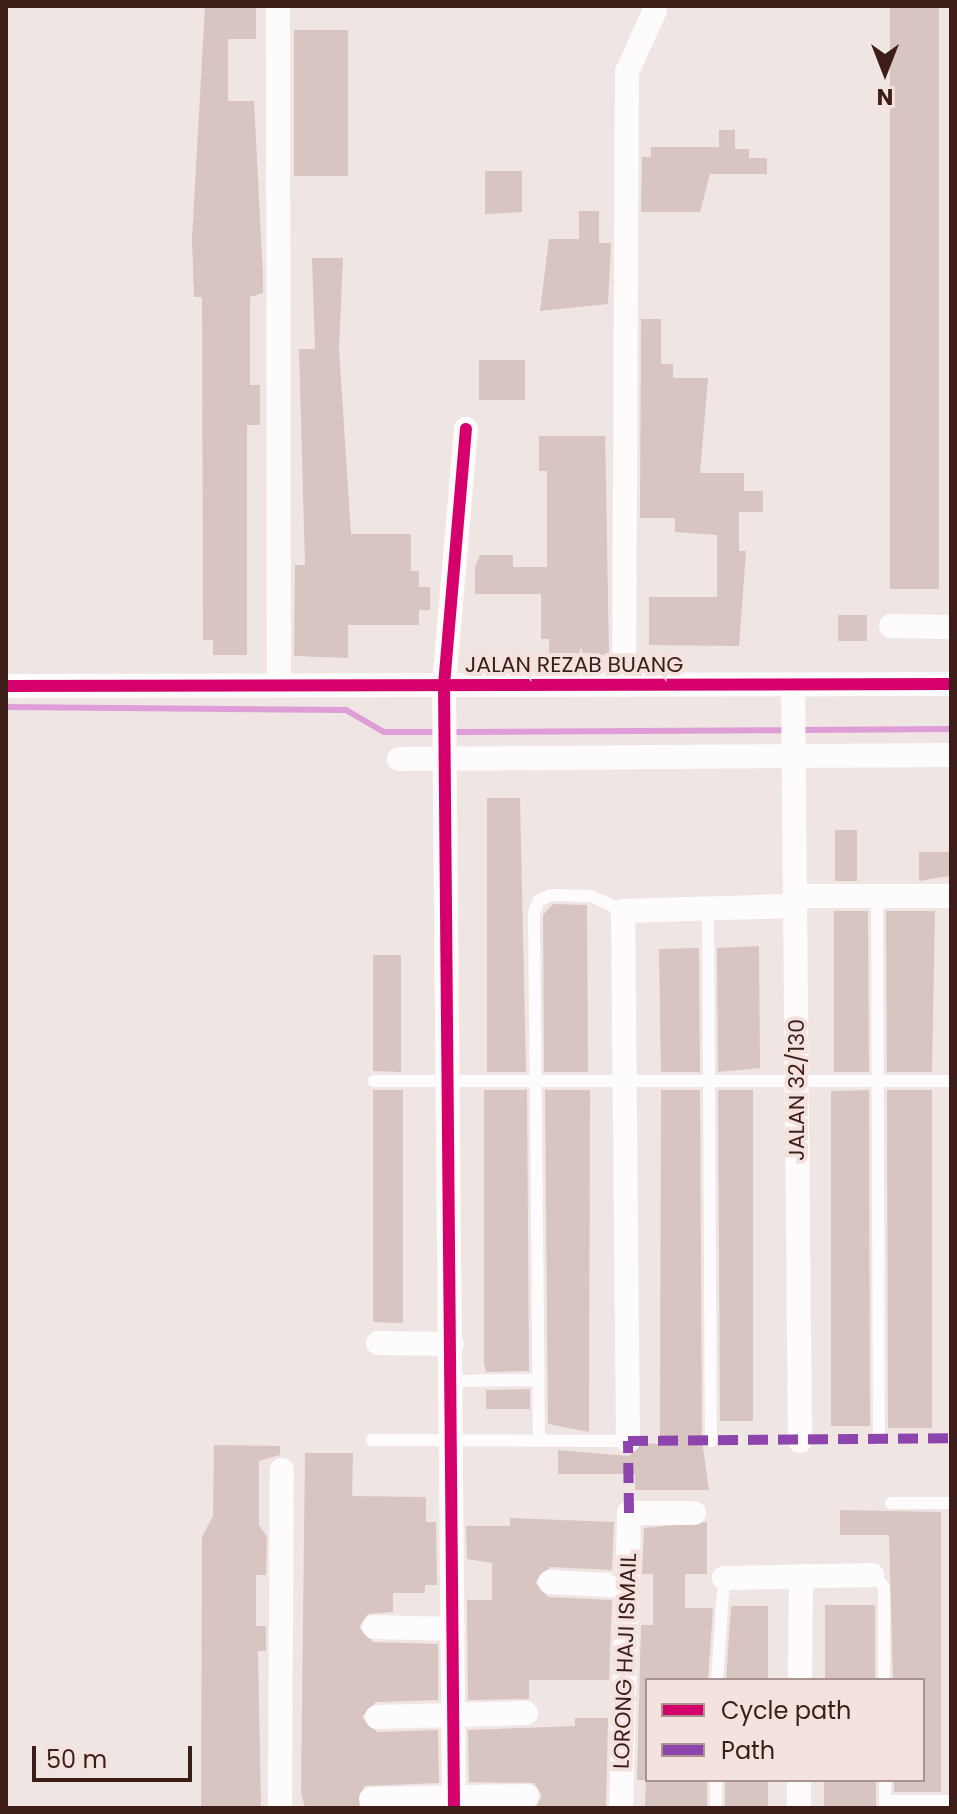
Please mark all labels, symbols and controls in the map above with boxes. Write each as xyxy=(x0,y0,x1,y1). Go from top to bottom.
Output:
north arrow xyxy=(845,32,925,112)
text: N xyxy=(877,81,893,112)
street label: JALAN REZAB BUANG xyxy=(465,652,683,678)
street label: JALAN 32/130 xyxy=(784,1019,810,1161)
street label: LORONG HAJI ISMAIL xyxy=(608,1553,642,1769)
legend xyxy=(645,1678,925,1782)
text: Cycle path xyxy=(721,1694,851,1727)
scale bar xyxy=(36,1730,196,1780)
text: Path xyxy=(721,1734,775,1767)
text: 50 m xyxy=(46,1743,107,1776)

